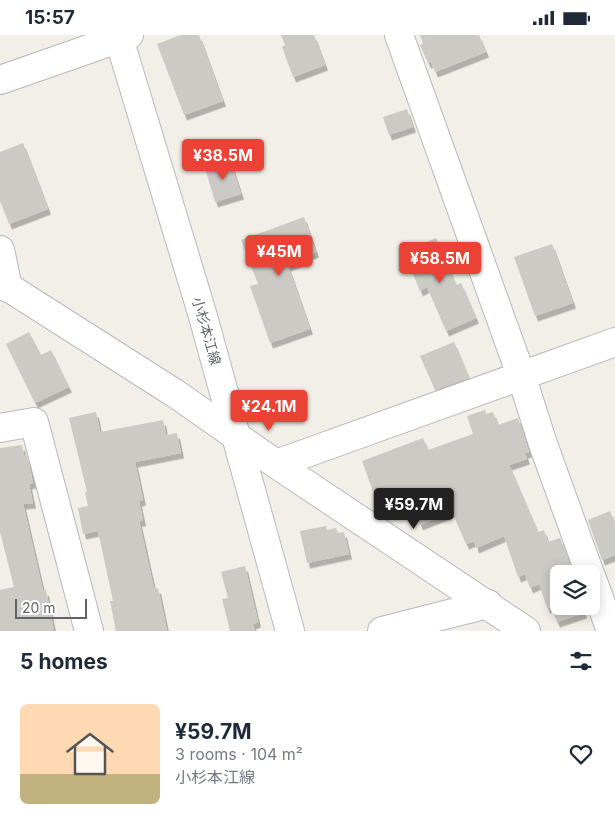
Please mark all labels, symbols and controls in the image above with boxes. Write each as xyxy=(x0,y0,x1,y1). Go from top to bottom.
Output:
text: 15:57 xyxy=(25,6,75,29)
pin: ¥38.5M xyxy=(182,139,264,181)
text: ¥38.5M xyxy=(193,145,253,165)
pin: ¥45M xyxy=(249,235,309,277)
text: ¥45M xyxy=(256,241,302,261)
pin: ¥58.5M xyxy=(399,241,481,284)
text: ¥58.5M xyxy=(410,248,470,268)
street label: 小杉本江線 xyxy=(189,295,225,367)
pin: ¥24.1M xyxy=(228,389,310,432)
text: ¥24.1M xyxy=(242,396,296,416)
pin: ¥59.7M xyxy=(373,487,455,530)
text: ¥59.7M xyxy=(385,494,443,514)
map controls xyxy=(550,565,600,615)
button: layers xyxy=(550,565,600,615)
scale bar xyxy=(15,596,88,619)
text: 20 m xyxy=(22,599,56,616)
icon: filters xyxy=(567,647,595,675)
text: 5 homes xyxy=(20,649,108,674)
text: ¥59.7M xyxy=(175,719,252,744)
icon: home xyxy=(60,724,120,784)
icon: heart xyxy=(567,740,595,768)
text: 3 rooms · 104 m² xyxy=(175,744,303,764)
text: 小杉本江線 xyxy=(175,767,255,787)

